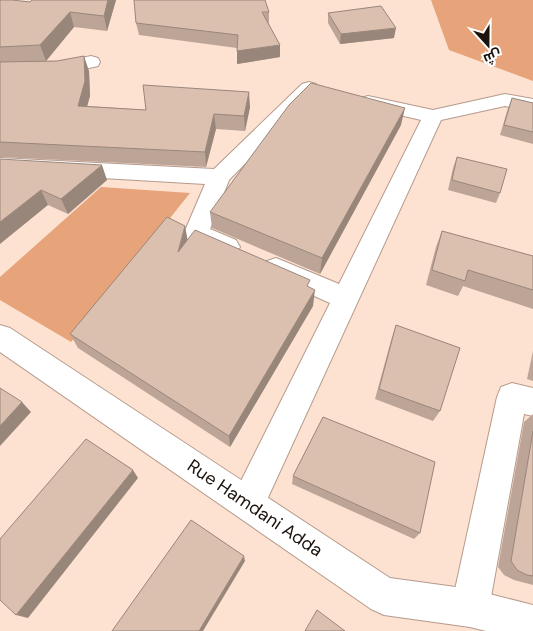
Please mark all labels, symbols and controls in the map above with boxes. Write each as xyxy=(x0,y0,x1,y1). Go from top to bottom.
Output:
north arrow xyxy=(463,20,513,70)
text: ش xyxy=(481,46,504,69)
street label: Rue Hamdani Adda xyxy=(183,454,327,562)

